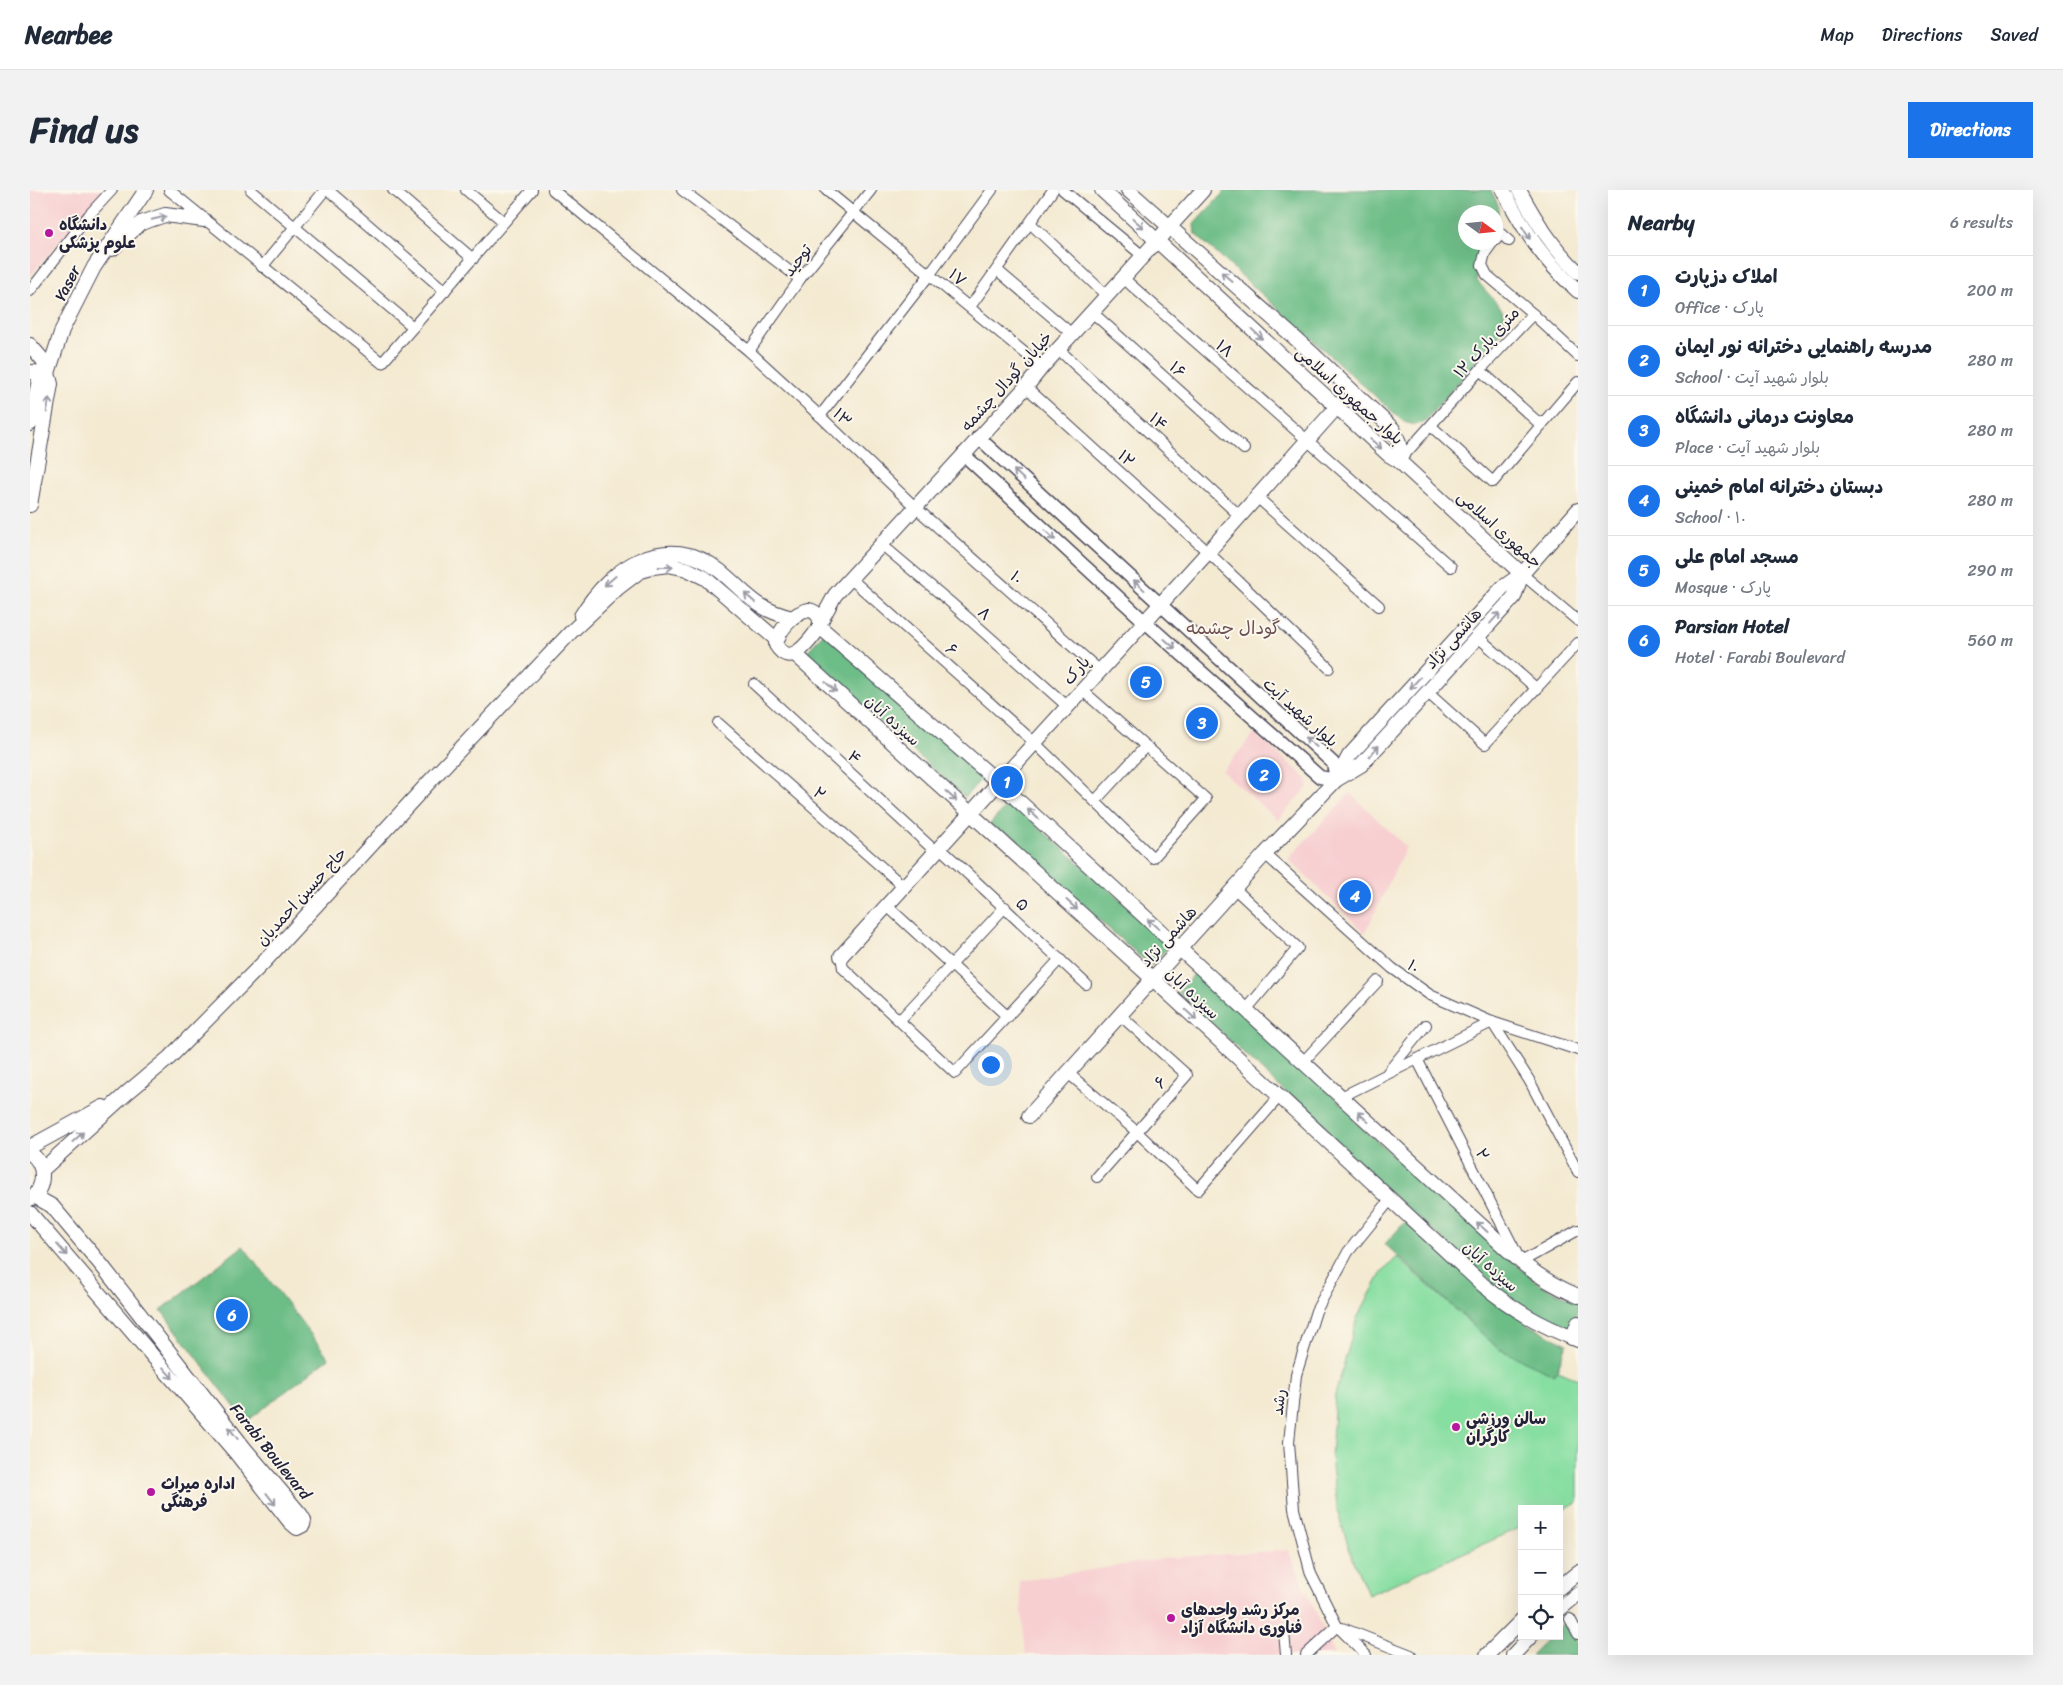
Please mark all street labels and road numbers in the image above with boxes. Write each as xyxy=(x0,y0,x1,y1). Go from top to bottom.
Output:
street label: توحید xyxy=(775,237,820,283)
street label: Yaser xyxy=(46,259,89,306)
street label: ۱۷ xyxy=(942,261,974,294)
street label: ۱۲ متری پارک xyxy=(1446,300,1527,385)
street label: خیابان گودال چشمه xyxy=(953,324,1060,438)
street label: ۱۸ xyxy=(1209,332,1241,365)
street label: بلوار جمهوری اسلامی xyxy=(1289,338,1411,452)
street label: ۱۶ xyxy=(1162,353,1193,385)
street label: ۱۳ xyxy=(826,400,860,434)
street label: ۱۴ xyxy=(1142,405,1175,438)
street label: ۱۲ xyxy=(1111,442,1143,475)
street label: جمهوری اسلامی xyxy=(1450,483,1549,576)
street label: ۱۰ xyxy=(1003,563,1030,592)
street label: ۸ xyxy=(971,599,999,628)
street label: هاشمی نژاد xyxy=(1417,601,1489,676)
street label: ۶ xyxy=(938,635,965,663)
street label: پارک xyxy=(1055,649,1098,692)
street label: بلوار شهید آیت xyxy=(1256,670,1345,755)
street label: سیزده آبان xyxy=(858,687,927,754)
street label: ۴ xyxy=(840,743,869,772)
street label: ۲ xyxy=(806,779,833,808)
street label: حاج حسین احمدیان xyxy=(249,840,354,953)
street label: ۵ xyxy=(1009,890,1037,919)
street label: هاشمی نژاد xyxy=(1132,899,1204,974)
street label: ۱۰ xyxy=(1401,951,1427,981)
street label: سیزده آبان xyxy=(1158,960,1227,1027)
street label: ۶ xyxy=(1146,1069,1175,1096)
street label: ۲ xyxy=(1467,1143,1498,1166)
street label: سیزده آبان xyxy=(1456,1233,1525,1299)
street label: رشد xyxy=(1263,1387,1294,1417)
street label: Farabi Boulevard xyxy=(222,1396,320,1508)

